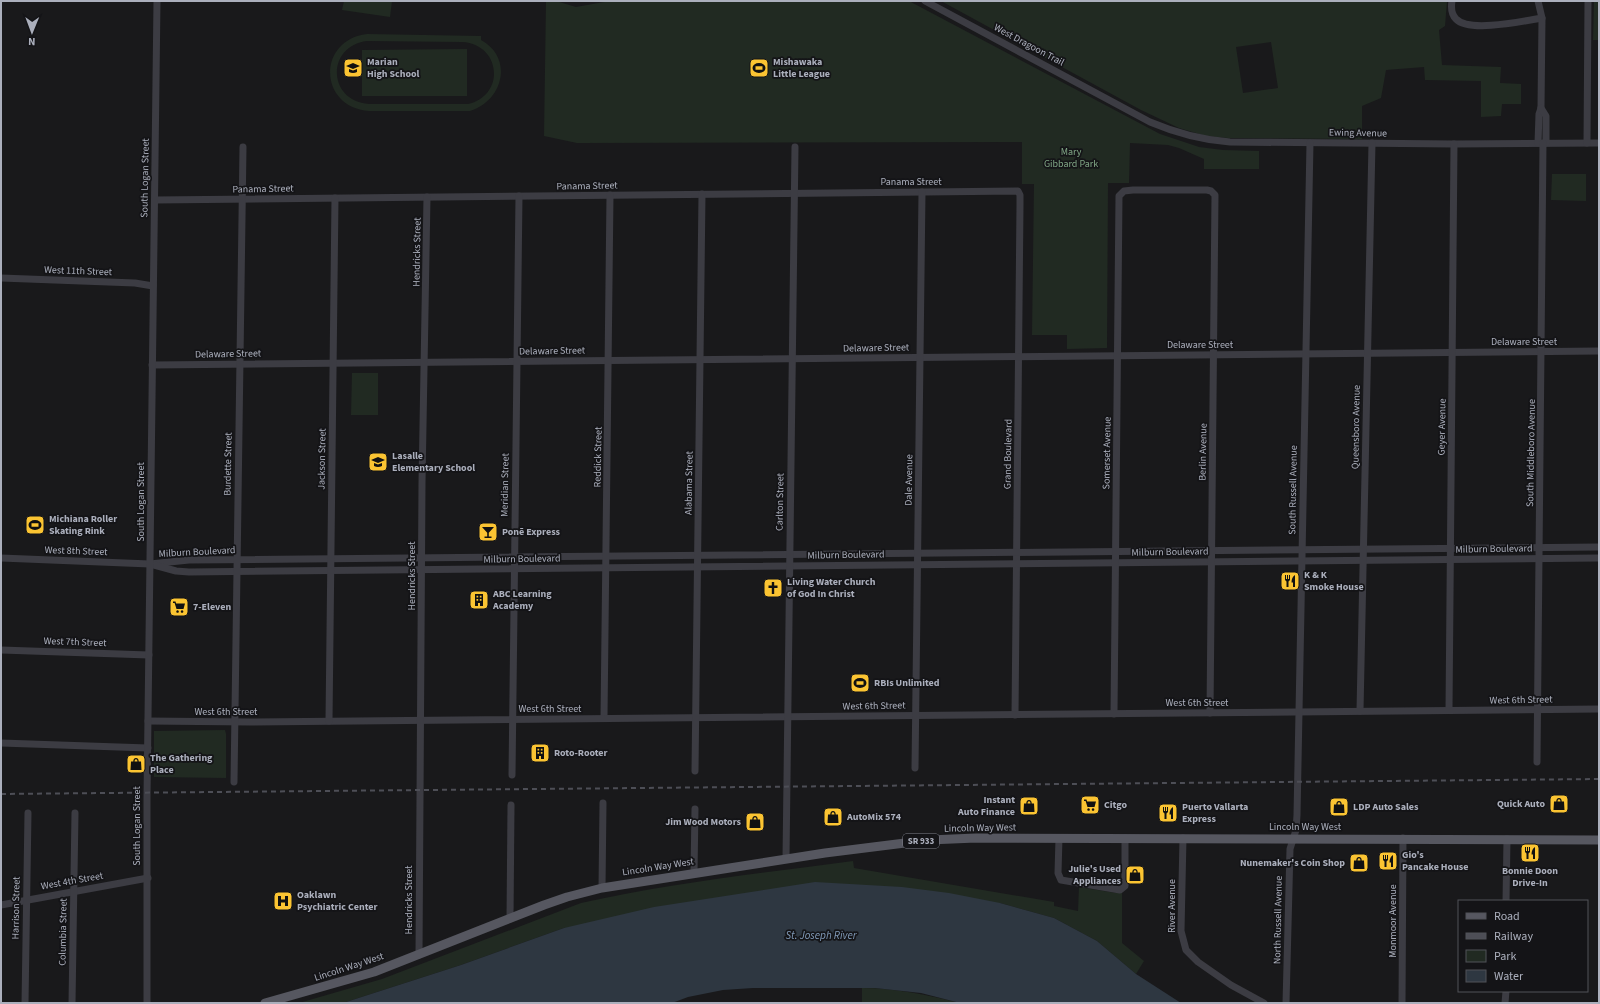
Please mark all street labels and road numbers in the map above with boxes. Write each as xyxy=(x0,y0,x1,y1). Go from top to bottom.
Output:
street label: West Dragoon Trail xyxy=(991,21,1067,70)
street label: Ewing Avenue xyxy=(1329,125,1387,141)
street label: South Logan Street xyxy=(137,137,153,218)
street label: Panama Street xyxy=(880,175,942,189)
street label: Panama Street xyxy=(556,178,618,194)
street label: Panama Street xyxy=(232,181,294,197)
street label: Hendricks Street xyxy=(409,217,425,287)
street label: West 11th Street xyxy=(44,263,113,279)
street label: Delaware Street xyxy=(1491,335,1558,349)
street label: Delaware Street xyxy=(1167,338,1234,352)
street label: Delaware Street xyxy=(843,340,910,356)
street label: Delaware Street xyxy=(519,343,586,359)
street label: Delaware Street xyxy=(195,346,262,362)
street label: Queensboro Avenue xyxy=(1348,385,1364,469)
street label: Geyer Avenue xyxy=(1435,398,1449,456)
street label: South Middleboro Avenue xyxy=(1523,399,1539,507)
street label: Somerset Avenue xyxy=(1099,417,1115,489)
street label: Grand Boulevard xyxy=(1000,419,1016,489)
street label: Berlin Avenue xyxy=(1195,423,1211,481)
street label: Reddick Street xyxy=(590,426,606,487)
street label: Jackson Street xyxy=(314,428,330,490)
street label: Burdette Street xyxy=(220,431,236,496)
street label: South Russell Avenue xyxy=(1285,445,1301,535)
street label: Alabama Street xyxy=(681,450,697,515)
street label: Meridian Street xyxy=(497,452,513,517)
street label: Dale Avenue xyxy=(902,454,916,506)
street label: South Logan Street xyxy=(134,462,148,542)
street label: Carlton Street xyxy=(772,472,788,531)
street label: Hendricks Street xyxy=(405,541,419,611)
street label: Milburn Boulevard xyxy=(1455,541,1533,557)
street label: West 8th Street xyxy=(44,543,108,559)
street label: Milburn Boulevard xyxy=(158,543,236,561)
street label: Milburn Boulevard xyxy=(1131,544,1209,560)
street label: Milburn Boulevard xyxy=(807,547,885,563)
street label: Milburn Boulevard xyxy=(483,551,561,567)
street label: West 7th Street xyxy=(43,634,107,650)
street label: West 6th Street xyxy=(1489,692,1553,708)
street label: West 6th Street xyxy=(1165,696,1229,710)
street label: West 6th Street xyxy=(842,698,906,714)
street label: West 6th Street xyxy=(518,702,582,716)
street label: West 6th Street xyxy=(194,705,258,719)
street label: South Logan Street xyxy=(130,786,144,866)
street label: Lincoln Way West xyxy=(944,820,1017,836)
street label: Lincoln Way West xyxy=(1269,820,1342,834)
road number: SR 933 xyxy=(903,834,939,848)
street label: Lincoln Way West xyxy=(621,854,695,880)
street label: Hendricks Street xyxy=(402,865,416,935)
street label: West 4th Street xyxy=(40,869,105,893)
street label: Harrison Street xyxy=(8,876,24,940)
street label: North Russell Avenue xyxy=(1270,876,1286,964)
street label: River Avenue xyxy=(1165,879,1179,933)
street label: Monmoor Avenue xyxy=(1386,884,1400,958)
street label: Columbia Street xyxy=(55,898,71,966)
street label: Lincoln Way West xyxy=(313,949,386,985)

